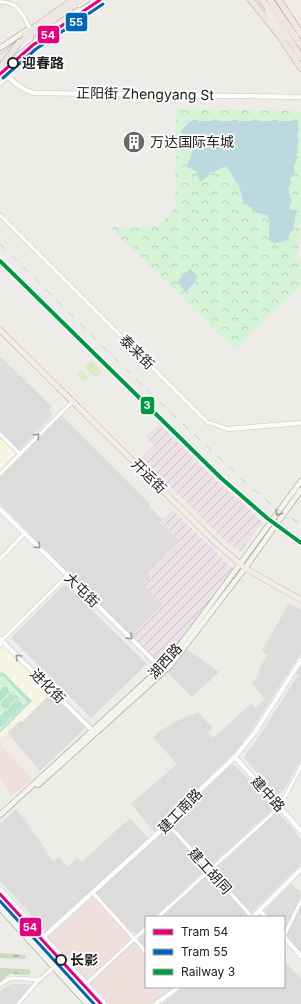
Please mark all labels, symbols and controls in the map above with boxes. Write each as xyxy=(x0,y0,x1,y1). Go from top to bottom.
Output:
line badge: 55 xyxy=(65,12,88,32)
text: 55 xyxy=(69,15,83,29)
line badge: 54 xyxy=(37,25,60,44)
text: 54 xyxy=(41,28,55,42)
place label: 迎春路 xyxy=(22,54,64,71)
marker: 迎春路 xyxy=(7,57,19,69)
street label: 正阳街 Zhengyang St xyxy=(76,84,215,103)
building icon: 万达国际车城 xyxy=(121,129,147,155)
place label: 万达国际车城 xyxy=(150,133,234,150)
street label: 泰来街 xyxy=(116,331,158,373)
line badge: 3 xyxy=(140,396,155,415)
text: 3 xyxy=(143,398,151,412)
one-way arrow xyxy=(32,433,40,441)
street label: 开运街 xyxy=(128,455,170,497)
one-way arrow xyxy=(276,508,283,515)
one-way arrow xyxy=(33,541,41,548)
street label: 大屯街 xyxy=(61,569,103,611)
one-way arrow xyxy=(125,632,133,640)
street label: 湖西路 xyxy=(144,639,185,682)
one-way arrow xyxy=(15,654,23,661)
street label: 进化街 xyxy=(27,665,69,707)
street label: 建中路 xyxy=(248,772,289,815)
street label: 建工南路 xyxy=(154,785,205,837)
street label: 建工胡同 xyxy=(185,844,235,897)
legend xyxy=(145,916,285,988)
line badge: 54 xyxy=(19,917,42,937)
text: 54 xyxy=(23,920,37,934)
text: Tram 54 xyxy=(181,924,229,939)
text: Tram 55 xyxy=(181,944,228,959)
place label: 长影 xyxy=(70,951,98,968)
marker: 长影 xyxy=(55,954,67,966)
text: Railway 3 xyxy=(181,964,235,979)

